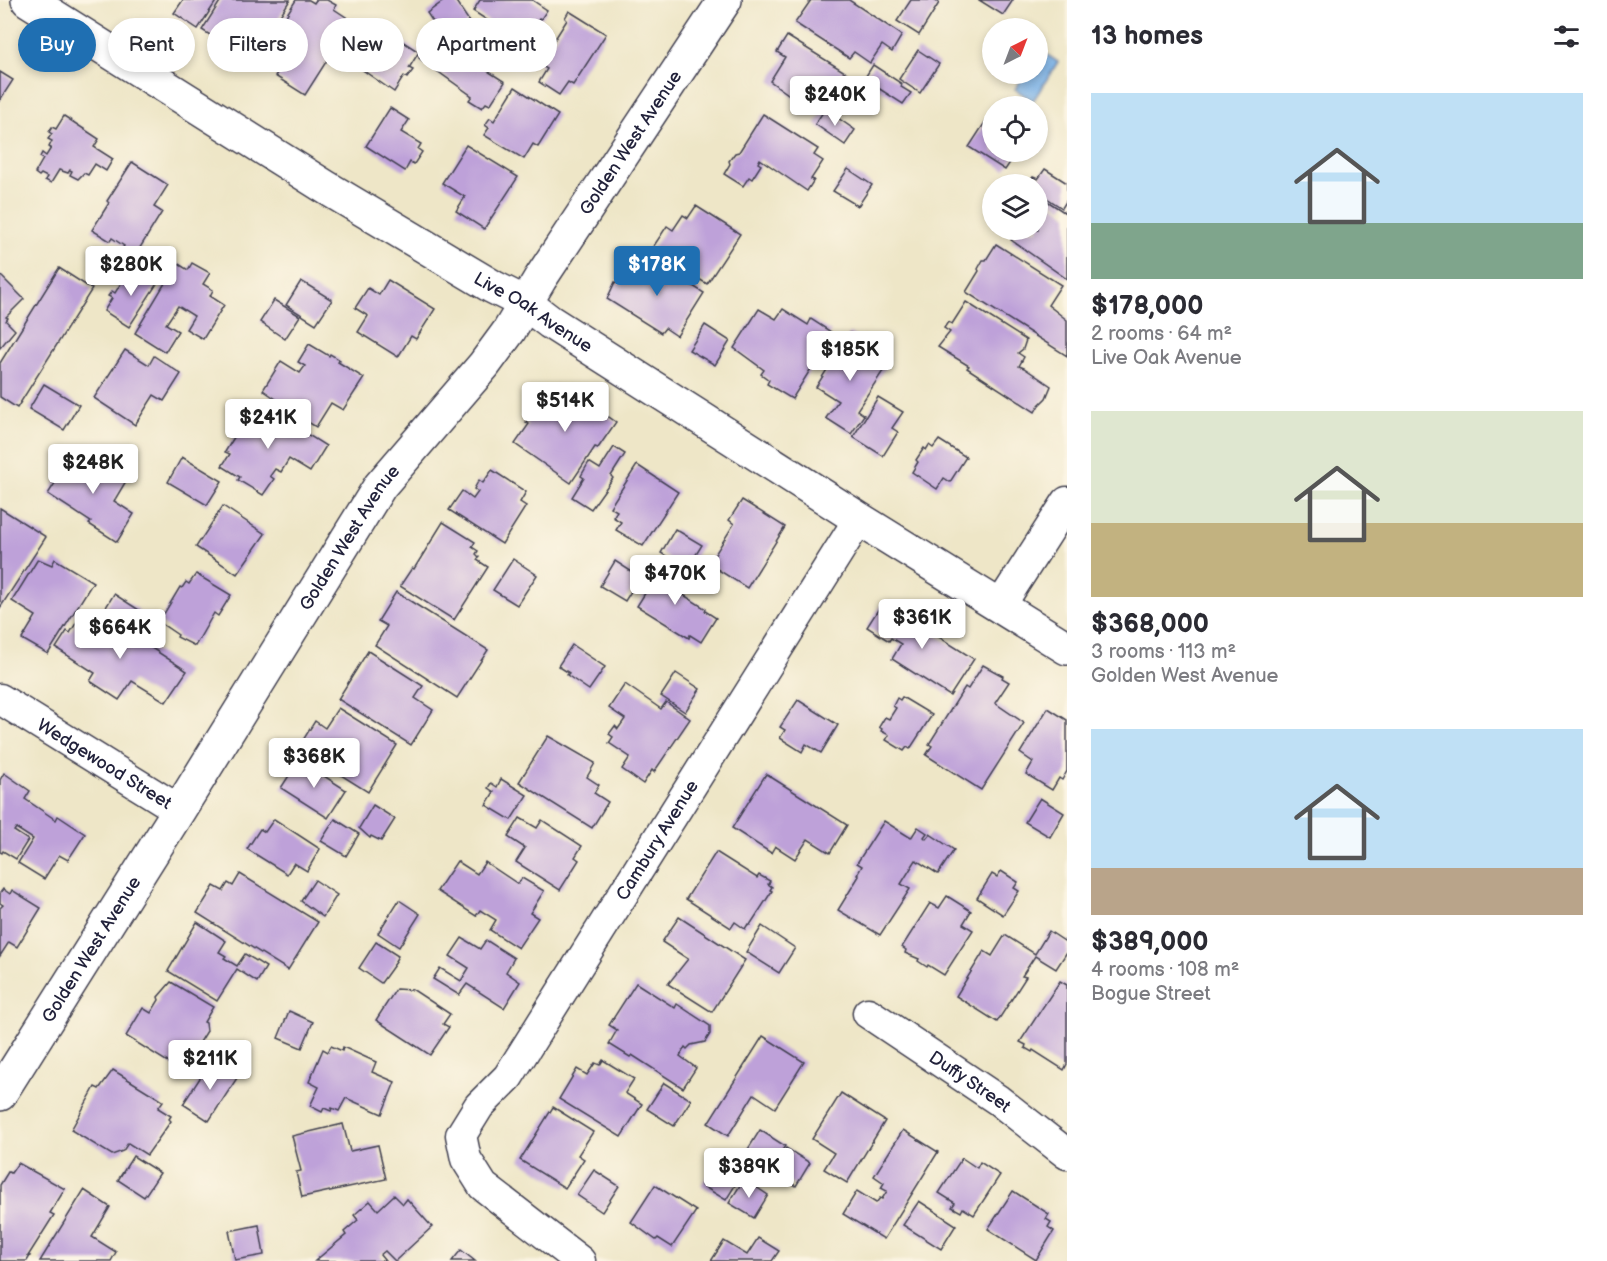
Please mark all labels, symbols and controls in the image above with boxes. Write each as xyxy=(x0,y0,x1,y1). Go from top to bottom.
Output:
chip: Buy xyxy=(18,18,96,72)
chip: Rent xyxy=(108,18,195,72)
chip: Filters xyxy=(207,18,308,72)
chip: New xyxy=(320,18,404,72)
chip: Apartment xyxy=(416,18,557,72)
north arrow xyxy=(982,18,1048,84)
map controls xyxy=(982,18,1048,240)
icon: filters xyxy=(1550,20,1583,53)
text: 13 homes xyxy=(1091,21,1203,52)
street label: Golden West Avenue xyxy=(576,66,686,219)
pin: $240K xyxy=(793,76,877,127)
text: $240K xyxy=(804,83,866,107)
button: locate xyxy=(982,96,1048,162)
icon: home xyxy=(1283,132,1391,240)
button: layers xyxy=(982,174,1048,240)
pin: $280K xyxy=(89,246,173,297)
pin: $178K xyxy=(615,246,699,297)
text: $280K xyxy=(99,253,163,277)
text: $178K xyxy=(628,253,686,277)
street label: Live Oak Avenue xyxy=(470,268,596,357)
text: $178,000 xyxy=(1091,291,1203,322)
text: 2 rooms · 64 m² xyxy=(1091,322,1232,346)
pin: $185K xyxy=(808,331,892,382)
text: $185K xyxy=(821,338,879,362)
text: Live Oak Avenue xyxy=(1091,346,1242,370)
pin: $514K xyxy=(523,382,607,433)
text: $514K xyxy=(536,389,594,413)
pin: $241K xyxy=(226,399,310,450)
text: $241K xyxy=(239,406,297,430)
pin: $248K xyxy=(51,444,135,495)
icon: home xyxy=(1283,450,1391,558)
text: $248K xyxy=(62,451,124,475)
street label: Golden West Avenue xyxy=(295,461,404,614)
pin: $470K xyxy=(633,555,717,606)
text: $470K xyxy=(644,562,706,586)
pin: $361K xyxy=(880,599,964,650)
text: $361K xyxy=(893,606,952,630)
pin: $664K xyxy=(78,609,162,660)
text: $368,000 xyxy=(1091,609,1209,640)
text: $664K xyxy=(89,616,151,640)
text: 3 rooms · 113 m² xyxy=(1091,640,1236,664)
text: Golden West Avenue xyxy=(1091,664,1278,688)
street label: Wedgewood Street xyxy=(33,715,176,814)
pin: $368K xyxy=(272,738,356,789)
text: $368K xyxy=(283,745,345,769)
icon: home xyxy=(1283,768,1391,876)
street label: Cambury Avenue xyxy=(612,776,703,904)
street label: Golden West Avenue xyxy=(38,872,146,1027)
text: $389,000 xyxy=(1091,927,1209,958)
text: 4 rooms · 108 m² xyxy=(1091,958,1239,982)
text: Bogue Street xyxy=(1091,982,1211,1006)
pin: $211K xyxy=(168,1040,252,1091)
text: $211K xyxy=(182,1047,238,1071)
street label: Duffy Street xyxy=(925,1047,1015,1117)
pin: $389K xyxy=(707,1148,791,1199)
text: $389K xyxy=(718,1155,780,1179)

